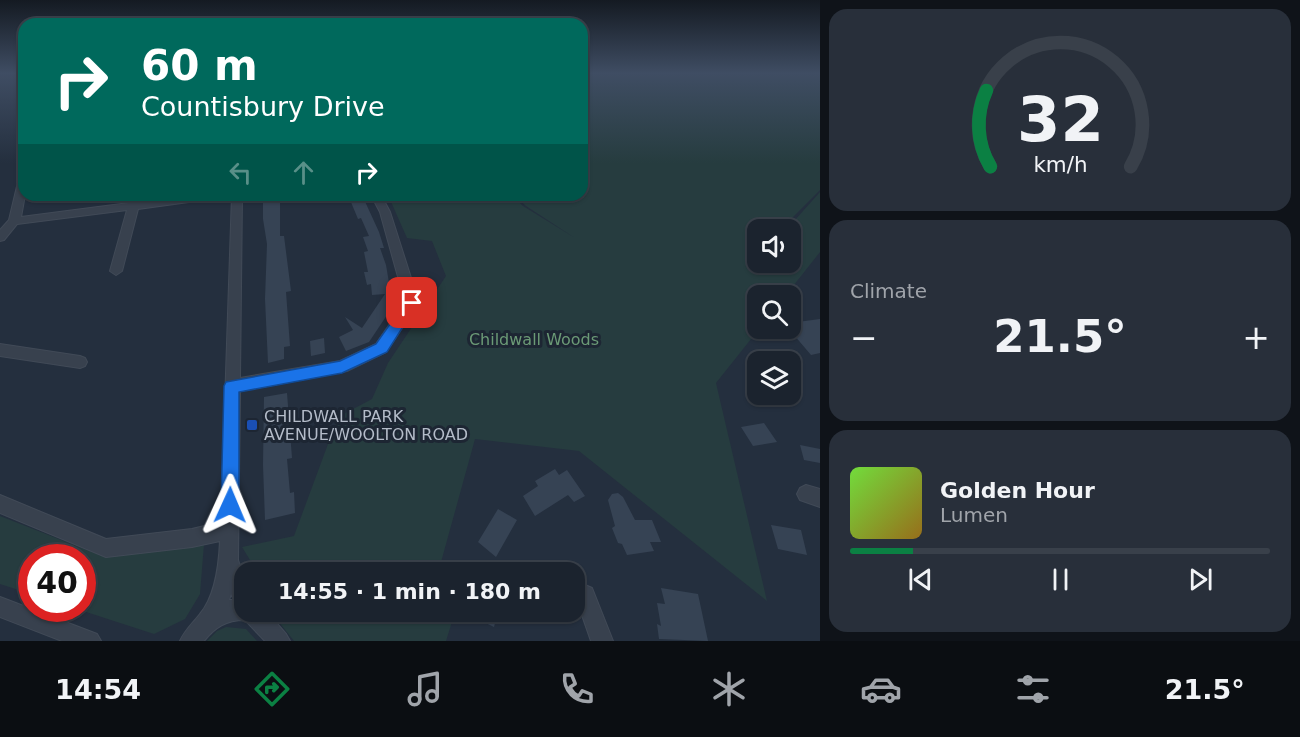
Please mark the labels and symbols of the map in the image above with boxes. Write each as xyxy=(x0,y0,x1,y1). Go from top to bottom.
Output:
pin xyxy=(386,277,437,328)
park label: Childwall Woods xyxy=(469,330,599,349)
place label: CHILDWALL PARK AVENUE/WOOLTON ROAD xyxy=(264,407,468,444)
marker: CHILDWALL PARK AVENUE/WOOLTON ROAD xyxy=(245,418,259,432)
position arrow xyxy=(198,473,262,537)
speed limit sign: 40 xyxy=(18,544,96,622)

